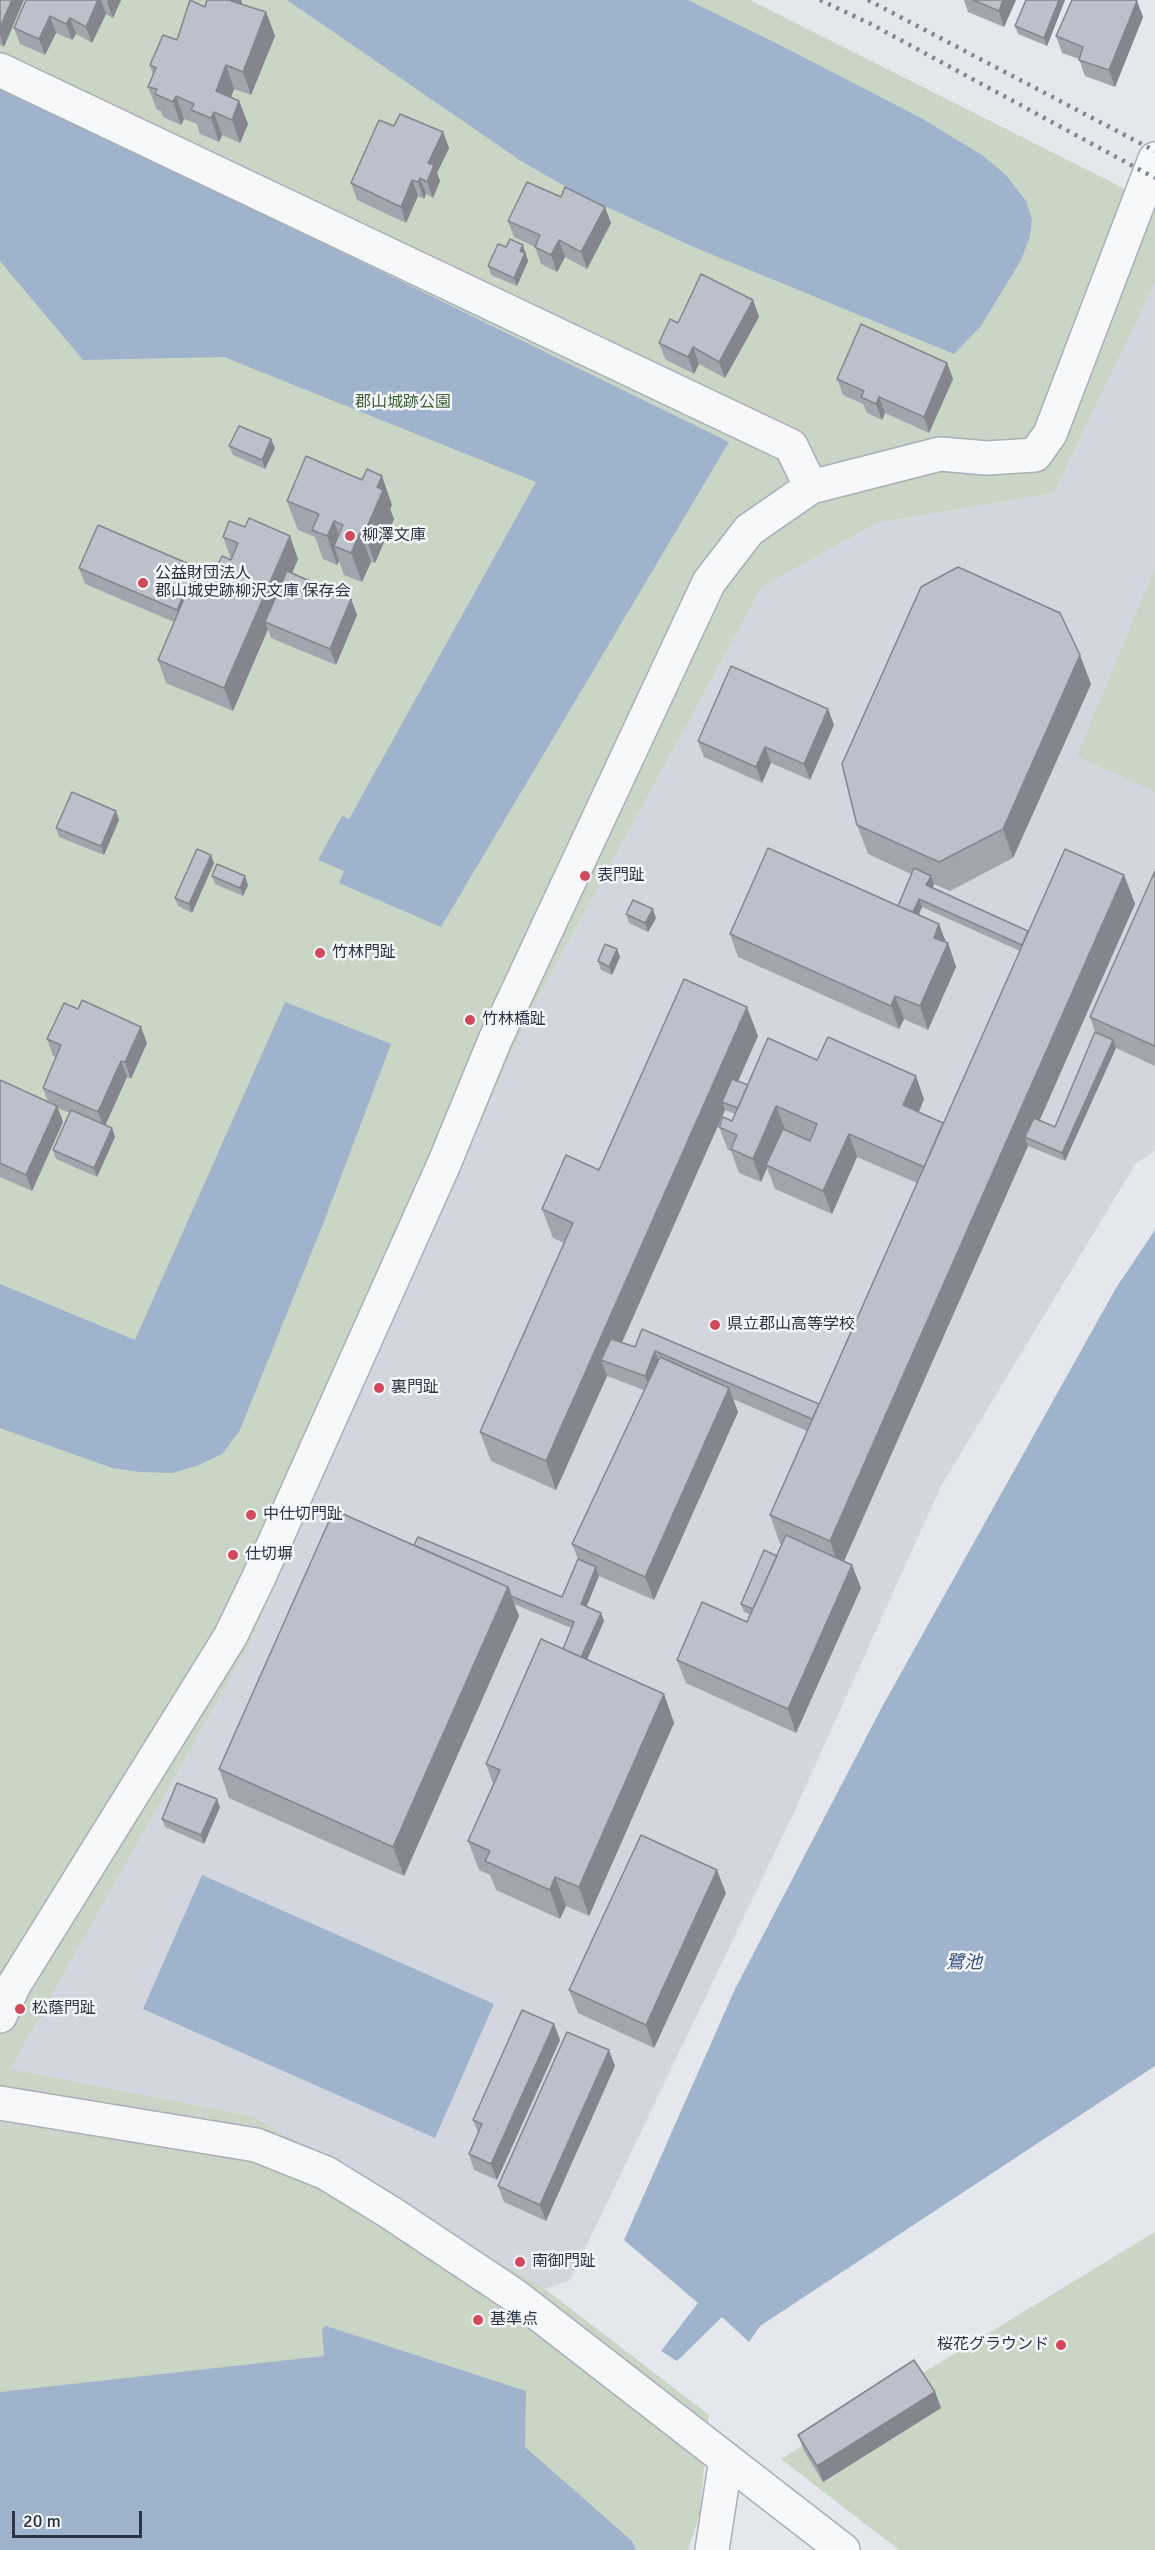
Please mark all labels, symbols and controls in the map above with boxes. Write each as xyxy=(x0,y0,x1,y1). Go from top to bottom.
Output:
park label: 郡山城跡公園 xyxy=(355,393,451,413)
place label: 柳澤文庫 xyxy=(362,526,426,546)
marker: 柳澤文庫 xyxy=(343,529,357,543)
place label: 公益財団法人 郡山城史跡柳沢文庫 保存会 xyxy=(155,564,351,602)
marker: 公益財団法人 郡山城史跡柳沢文庫 保存会 xyxy=(136,576,150,590)
place label: 表門趾 xyxy=(597,866,645,886)
marker: 表門趾 xyxy=(578,869,592,883)
place label: 竹林門趾 xyxy=(332,943,396,963)
marker: 竹林門趾 xyxy=(313,946,327,960)
place label: 竹林橋趾 xyxy=(482,1010,546,1030)
marker: 竹林橋趾 xyxy=(463,1013,477,1027)
place label: 県立郡山高等学校 xyxy=(727,1315,855,1335)
marker: 県立郡山高等学校 xyxy=(708,1318,722,1332)
place label: 裏門趾 xyxy=(391,1378,439,1398)
marker: 裏門趾 xyxy=(372,1381,386,1395)
place label: 中仕切門趾 xyxy=(263,1505,343,1525)
marker: 中仕切門趾 xyxy=(244,1508,258,1522)
place label: 仕切塀 xyxy=(245,1545,293,1565)
marker: 仕切塀 xyxy=(226,1548,240,1562)
water label: 鷺池 xyxy=(946,1952,982,1974)
place label: 松蔭門趾 xyxy=(32,1999,96,2019)
marker: 松蔭門趾 xyxy=(13,2002,27,2016)
place label: 南御門趾 xyxy=(532,2252,596,2272)
marker: 南御門趾 xyxy=(513,2255,527,2269)
place label: 基準点 xyxy=(490,2310,538,2330)
marker: 基準点 xyxy=(471,2313,485,2327)
place label: 桜花グラウンド xyxy=(937,2335,1049,2355)
marker: 桜花グラウンド xyxy=(1054,2338,1068,2352)
scale bar xyxy=(15,2499,146,2537)
text: 20 m xyxy=(23,2510,61,2532)

